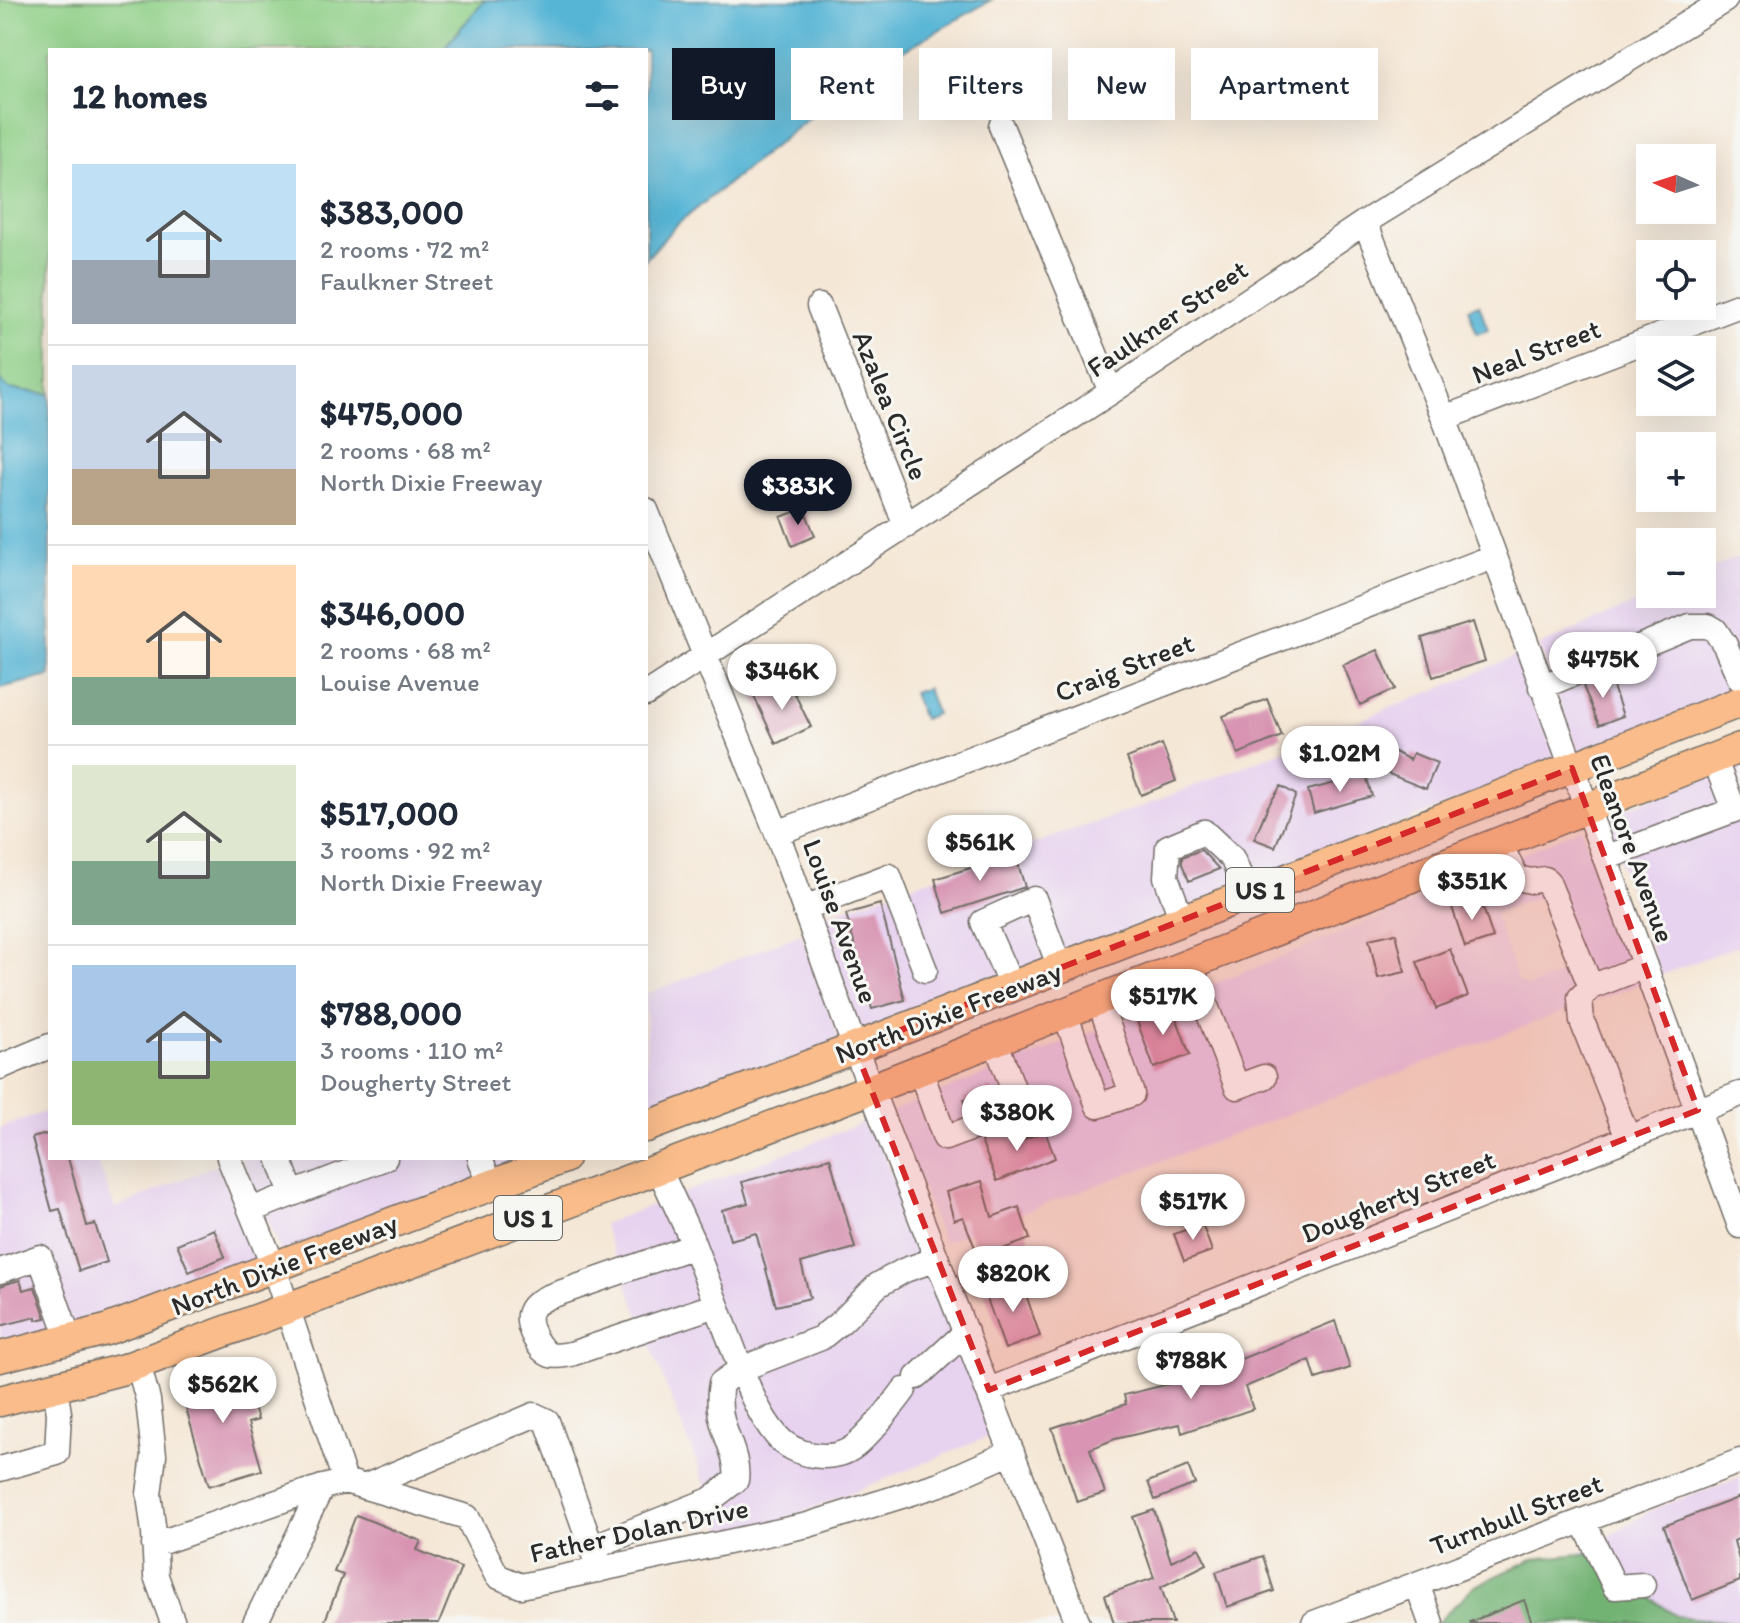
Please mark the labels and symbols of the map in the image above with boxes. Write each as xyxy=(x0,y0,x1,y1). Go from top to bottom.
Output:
north arrow xyxy=(1636,144,1716,224)
street label: Faulkner Street xyxy=(1080,252,1254,384)
street label: Neal Street xyxy=(1467,311,1605,391)
street label: Azalea Circle xyxy=(846,325,936,485)
pin: $383K xyxy=(742,459,854,527)
street label: Craig Street xyxy=(1050,625,1198,709)
pin: $475K xyxy=(1547,632,1659,700)
pin: $346K xyxy=(726,644,838,712)
pin: $1.02M xyxy=(1275,726,1405,794)
street label: Eleanore Avenue xyxy=(1583,749,1683,947)
pin: $561K xyxy=(924,815,1036,883)
street label: Louise Avenue xyxy=(796,834,886,1008)
pin: $351K xyxy=(1416,854,1528,922)
road number: US 1 xyxy=(1226,868,1294,912)
street label: North Dixie Freeway xyxy=(830,953,1066,1071)
pin: $517K xyxy=(1107,969,1219,1037)
pin: $380K xyxy=(961,1085,1073,1153)
street label: Dougherty Street xyxy=(1296,1142,1500,1250)
pin: $517K xyxy=(1137,1174,1249,1242)
road number: US 1 xyxy=(494,1196,562,1240)
street label: North Dixie Freeway xyxy=(166,1205,402,1323)
pin: $820K xyxy=(957,1246,1069,1314)
pin: $788K xyxy=(1135,1333,1247,1401)
pin: $562K xyxy=(167,1357,279,1425)
street label: Turnbull Street xyxy=(1425,1466,1607,1562)
street label: Father Dolan Drive xyxy=(527,1490,751,1570)

